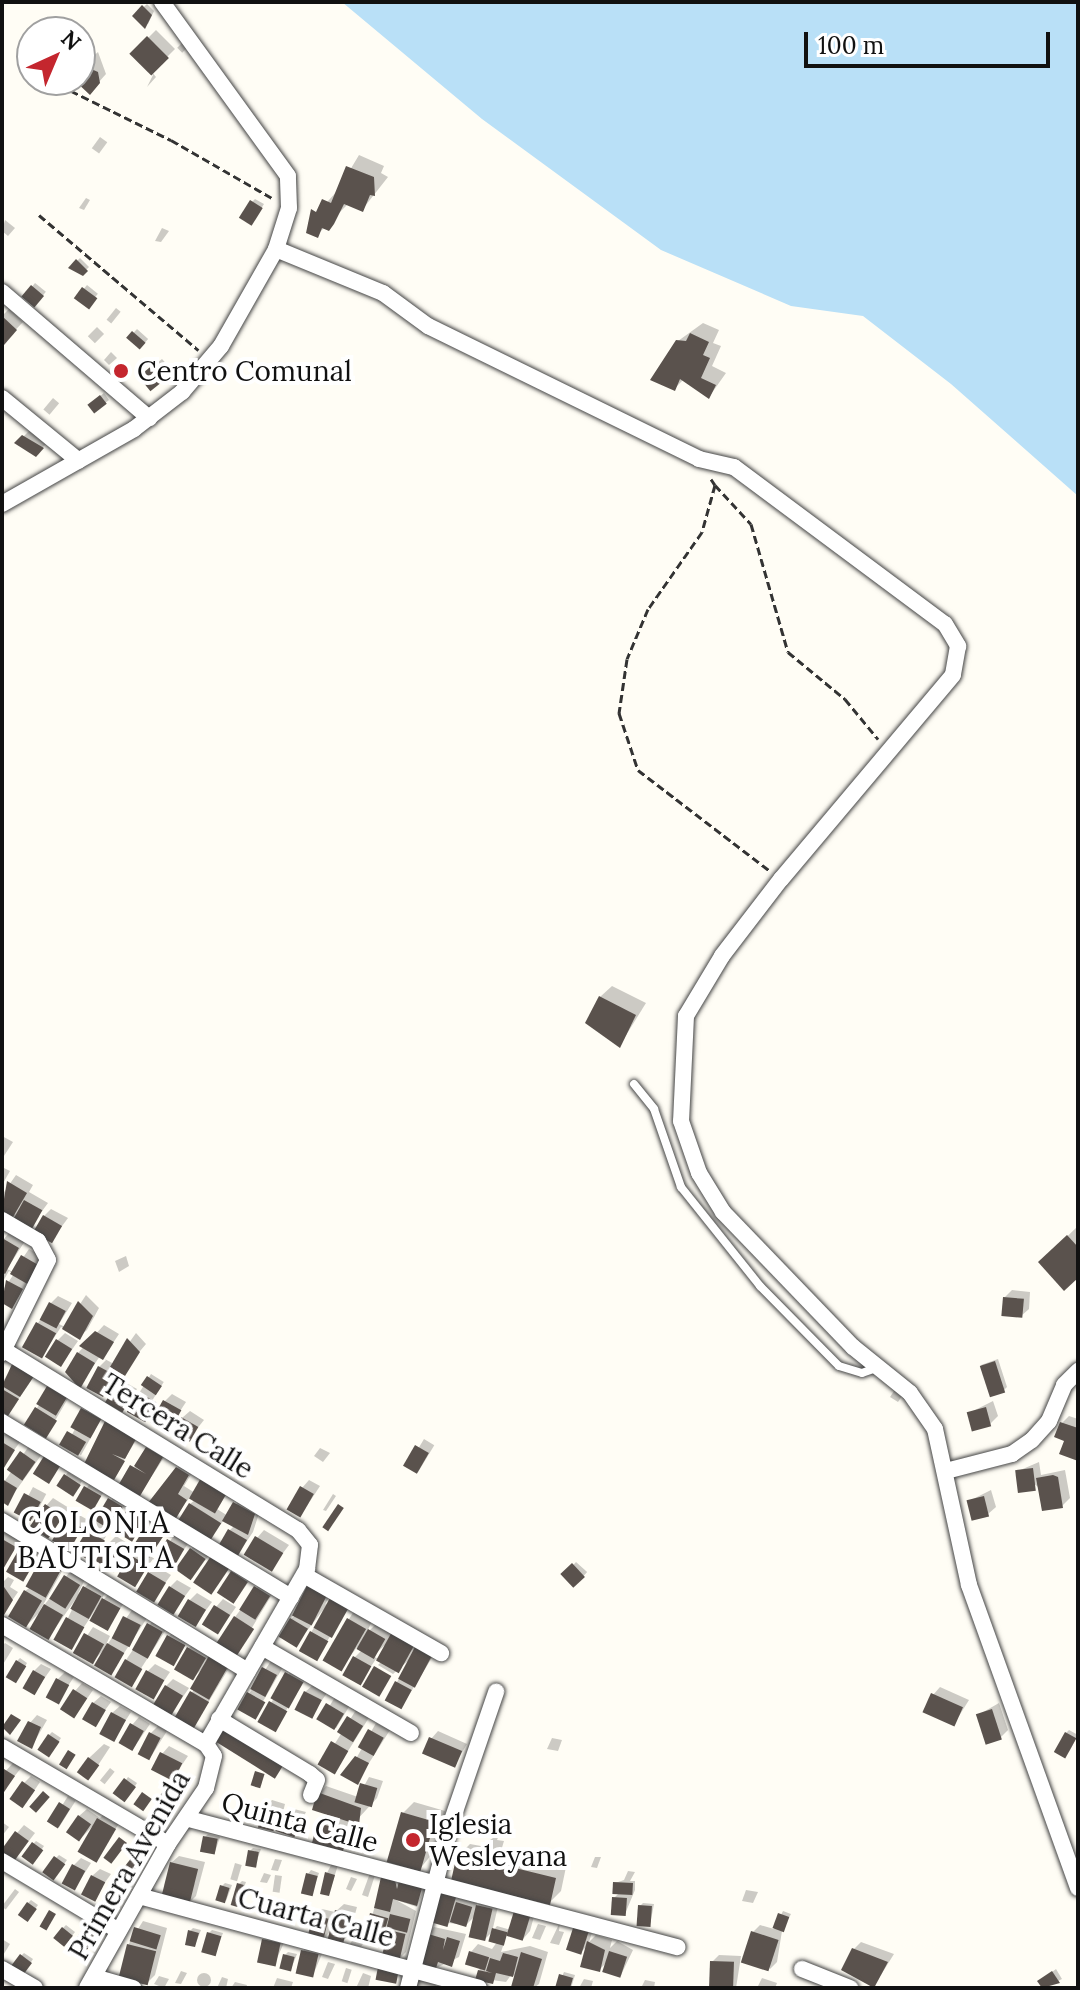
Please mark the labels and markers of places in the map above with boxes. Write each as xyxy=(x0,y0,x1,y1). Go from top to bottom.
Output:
place label: Centro Comunal xyxy=(137,354,352,388)
marker: Centro Comunal xyxy=(112,362,130,380)
place label: Iglesia Wesleyana xyxy=(429,1807,567,1873)
marker: Iglesia Wesleyana xyxy=(404,1831,422,1849)

